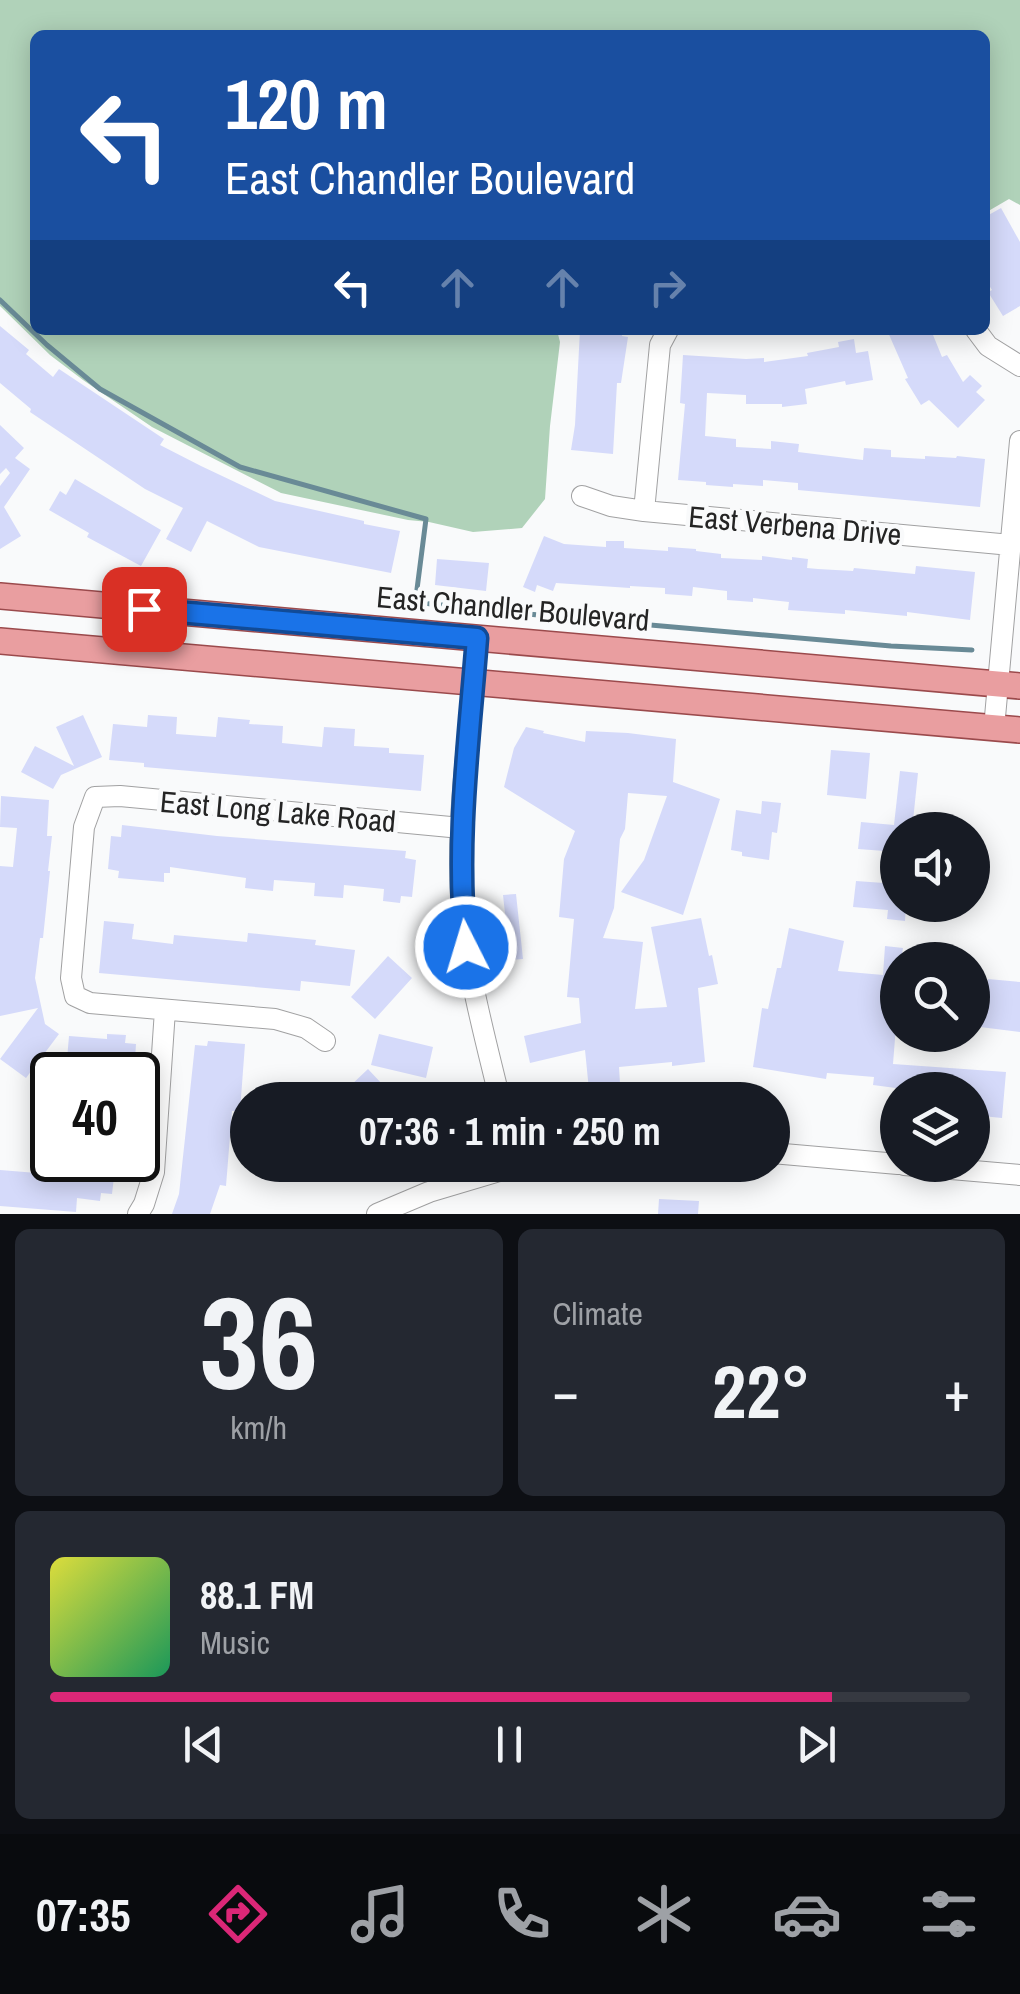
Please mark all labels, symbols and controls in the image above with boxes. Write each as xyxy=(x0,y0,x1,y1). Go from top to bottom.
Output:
text: 120 m xyxy=(225,57,388,151)
icon: left xyxy=(60,70,190,200)
text: East Chandler Boulevard xyxy=(225,147,635,208)
icon: left xyxy=(325,260,380,315)
icon: ahead xyxy=(430,260,485,315)
icon: ahead xyxy=(535,260,590,315)
icon: right xyxy=(640,260,695,315)
street label: East Verbena Drive xyxy=(687,496,903,554)
pin xyxy=(102,567,187,652)
street label: East Chandler Boulevard xyxy=(375,576,651,640)
icon: arrive xyxy=(117,582,172,637)
street label: East Long Lake Road xyxy=(158,781,398,841)
map controls xyxy=(880,812,990,1182)
button: sound xyxy=(880,812,990,922)
position arrow xyxy=(414,895,518,999)
button: search xyxy=(880,942,990,1052)
speed limit sign: 40 xyxy=(30,1052,160,1182)
button: layers xyxy=(880,1072,990,1182)
text: 07:36 · 1 min · 250 m xyxy=(359,1106,661,1157)
text: 36 xyxy=(199,1253,318,1429)
text: Climate xyxy=(553,1292,643,1335)
text: 22° xyxy=(712,1340,810,1441)
text: − xyxy=(553,1354,579,1428)
text: + xyxy=(944,1354,970,1428)
text: km/h xyxy=(230,1406,287,1449)
text: 88.1 FM xyxy=(200,1570,314,1621)
text: Music xyxy=(200,1621,270,1664)
icon: previous xyxy=(176,1717,231,1772)
icon: pause xyxy=(482,1717,537,1772)
icon: next xyxy=(789,1717,844,1772)
icon: directions xyxy=(203,1879,273,1949)
icon: music xyxy=(345,1879,415,1949)
icon: phone xyxy=(487,1879,557,1949)
icon: climate xyxy=(629,1879,699,1949)
icon: car xyxy=(772,1879,842,1949)
icon: filters xyxy=(914,1879,984,1949)
text: 07:35 xyxy=(36,1884,130,1945)

